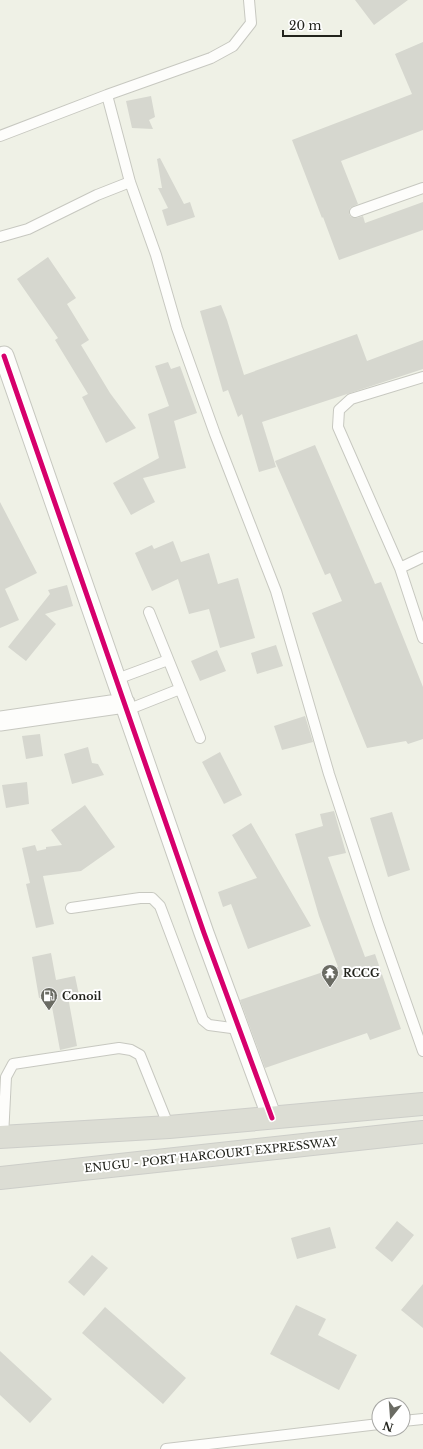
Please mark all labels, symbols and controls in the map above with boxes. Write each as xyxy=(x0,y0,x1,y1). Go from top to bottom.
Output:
scale bar xyxy=(283,12,341,38)
text: 20 m xyxy=(289,18,321,33)
temple icon: RCCG xyxy=(320,963,340,988)
place label: RCCG xyxy=(343,966,380,980)
fuel station icon: Conoil xyxy=(39,986,59,1011)
place label: Conoil xyxy=(62,989,102,1003)
street label: ENUGU - PORT HARCOURT EXPRESSWAY xyxy=(84,1135,339,1175)
north arrow xyxy=(371,1397,411,1437)
text: N xyxy=(380,1418,395,1435)

